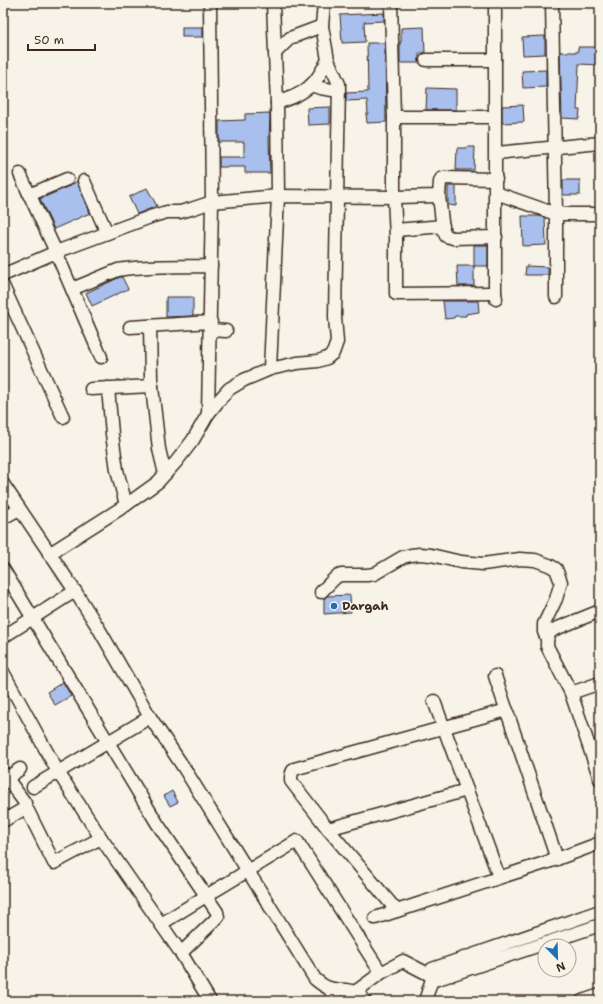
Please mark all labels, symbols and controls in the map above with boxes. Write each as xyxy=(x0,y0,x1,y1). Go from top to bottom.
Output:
scale bar xyxy=(28,26,95,52)
text: 50 m xyxy=(34,32,64,48)
place label: Dargah xyxy=(342,598,389,614)
marker: Dargah xyxy=(329,601,339,611)
north arrow xyxy=(537,938,577,978)
text: N xyxy=(554,958,568,975)

